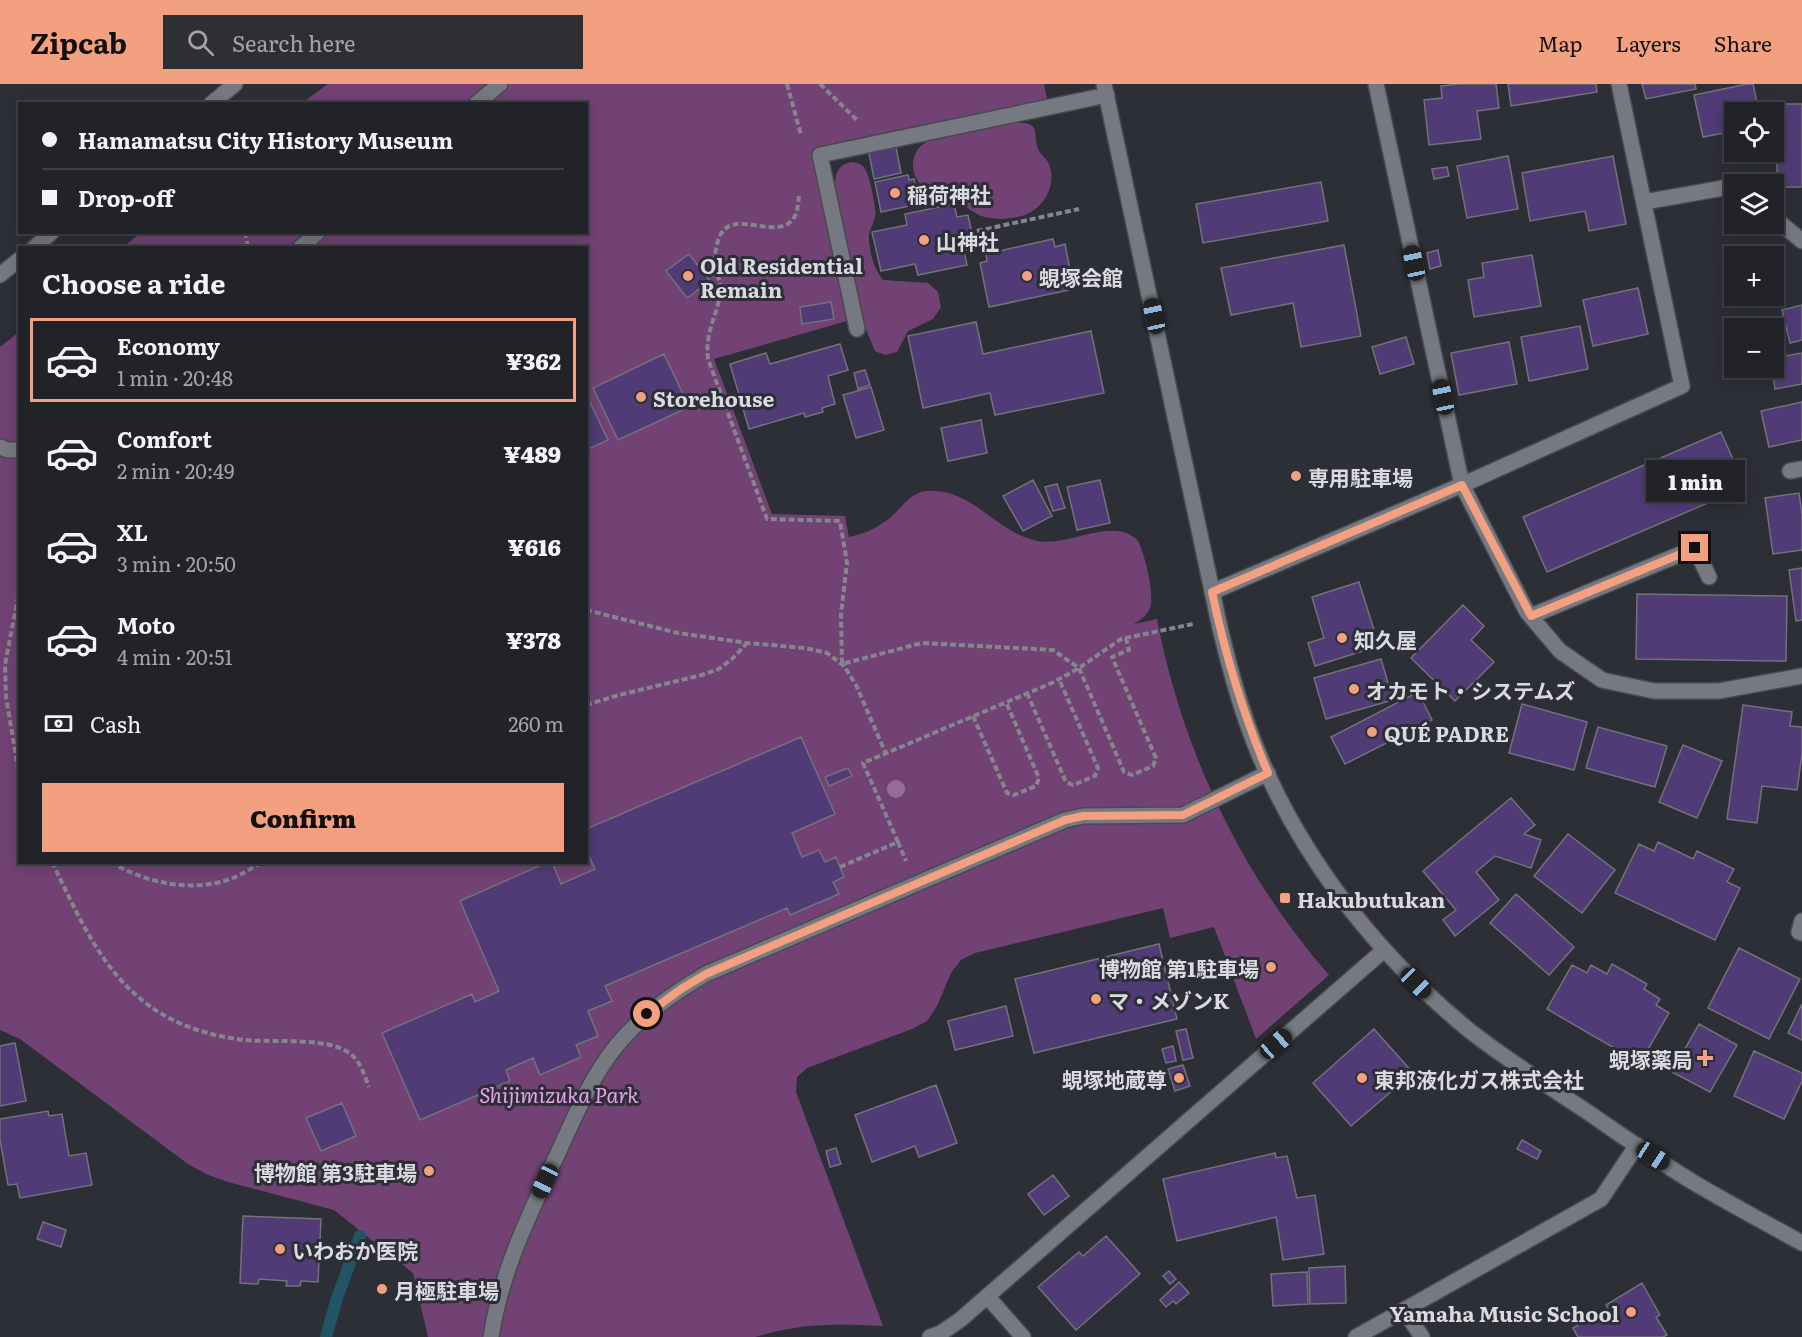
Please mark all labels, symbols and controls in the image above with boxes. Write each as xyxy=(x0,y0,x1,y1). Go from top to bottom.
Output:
search box xyxy=(163,15,583,69)
text: Zipcab xyxy=(30,21,127,63)
icon: search xyxy=(184,26,217,59)
text: Search here xyxy=(232,26,355,59)
text: Map xyxy=(1538,27,1583,58)
text: Layers xyxy=(1616,27,1681,58)
text: Share xyxy=(1714,27,1772,58)
map controls xyxy=(1724,102,1784,378)
button: locate xyxy=(1724,102,1784,162)
text: Hamamatsu City History Museum xyxy=(78,123,453,156)
button: layers xyxy=(1724,174,1784,234)
place label: 稲荷神社 xyxy=(907,178,991,209)
text: Drop-off xyxy=(78,181,174,214)
marker: 稲荷神社 xyxy=(888,186,902,200)
place label: 山神社 xyxy=(936,225,999,256)
marker: 山神社 xyxy=(917,233,931,247)
car xyxy=(1401,244,1427,282)
button: + xyxy=(1724,246,1784,306)
place label: Old Residential Remain xyxy=(700,249,863,304)
place label: 蜆塚会館 xyxy=(1039,261,1123,292)
text: Choose a ride xyxy=(42,262,225,302)
marker: Old Residential Remain xyxy=(681,269,695,283)
marker: 蜆塚会館 xyxy=(1020,269,1034,283)
car xyxy=(1141,297,1167,335)
button: − xyxy=(1724,318,1784,378)
text: Economy xyxy=(117,329,220,362)
icon: car xyxy=(45,333,99,387)
text: ¥362 xyxy=(506,344,561,377)
text: 1 min · 20:48 xyxy=(117,362,233,392)
car xyxy=(1430,378,1456,416)
place label: Storehouse xyxy=(653,382,774,413)
marker: Storehouse xyxy=(634,390,648,404)
text: Comfort xyxy=(117,422,212,455)
icon: car xyxy=(45,426,99,480)
text: ¥489 xyxy=(503,437,561,470)
text: 2 min · 20:49 xyxy=(117,455,235,485)
place label: 専用駐車場 xyxy=(1308,461,1413,492)
callout: 1 min xyxy=(1646,461,1744,503)
text: 1 min xyxy=(1668,466,1723,496)
marker: 専用駐車場 xyxy=(1289,469,1303,483)
text: XL xyxy=(117,515,148,548)
icon: car xyxy=(45,519,99,573)
text: ¥616 xyxy=(508,530,561,563)
route end xyxy=(1681,534,1708,561)
text: 3 min · 20:50 xyxy=(117,548,236,578)
text: Moto xyxy=(117,608,175,641)
icon: car xyxy=(45,612,99,666)
text: ¥378 xyxy=(506,623,561,656)
place label: 知久屋 xyxy=(1354,623,1417,654)
marker: 知久屋 xyxy=(1335,631,1349,645)
text: 4 min · 20:51 xyxy=(117,641,233,671)
place label: オカモト・システムズ xyxy=(1366,674,1575,705)
marker: オカモト・システムズ xyxy=(1347,682,1361,696)
icon: cash xyxy=(42,707,75,740)
text: Cash xyxy=(90,707,141,740)
text: 260 m xyxy=(508,708,564,738)
place label: QUÉ PADRE xyxy=(1384,717,1509,748)
marker: QUÉ PADRE xyxy=(1365,725,1379,739)
button: Confirm xyxy=(42,783,564,852)
place label: Hakubutukan xyxy=(1297,883,1446,914)
marker: Hakubutukan xyxy=(1278,891,1292,905)
place label: 博物館 第1駐車場 xyxy=(1099,952,1259,983)
marker: 博物館 第1駐車場 xyxy=(1264,960,1278,974)
car xyxy=(1397,964,1435,1002)
place label: マ・メゾンK xyxy=(1108,984,1230,1015)
marker: マ・メゾンK xyxy=(1089,992,1103,1006)
route start xyxy=(633,1000,660,1027)
car xyxy=(1257,1025,1295,1063)
place label: 蜆塚薬局 xyxy=(1609,1043,1693,1074)
marker: 蜆塚薬局 xyxy=(1698,1051,1712,1065)
place label: 蜆塚地蔵尊 xyxy=(1062,1063,1167,1094)
place label: 東邦液化ガス株式会社 xyxy=(1374,1063,1584,1094)
marker: 蜆塚地蔵尊 xyxy=(1172,1071,1186,1085)
marker: 東邦液化ガス株式会社 xyxy=(1355,1071,1369,1085)
park label: Shijimizuka Park xyxy=(479,1078,639,1109)
car xyxy=(1633,1139,1673,1173)
place label: 博物館 第3駐車場 xyxy=(254,1156,417,1187)
car xyxy=(529,1161,561,1201)
marker: 博物館 第3駐車場 xyxy=(422,1164,436,1178)
place label: いわおか医院 xyxy=(292,1234,418,1265)
marker: いわおか医院 xyxy=(273,1242,287,1256)
place label: 月極駐車場 xyxy=(394,1274,499,1305)
marker: 月極駐車場 xyxy=(375,1282,389,1296)
place label: Yamaha Music School xyxy=(1390,1297,1619,1328)
marker: Yamaha Music School xyxy=(1624,1305,1638,1319)

